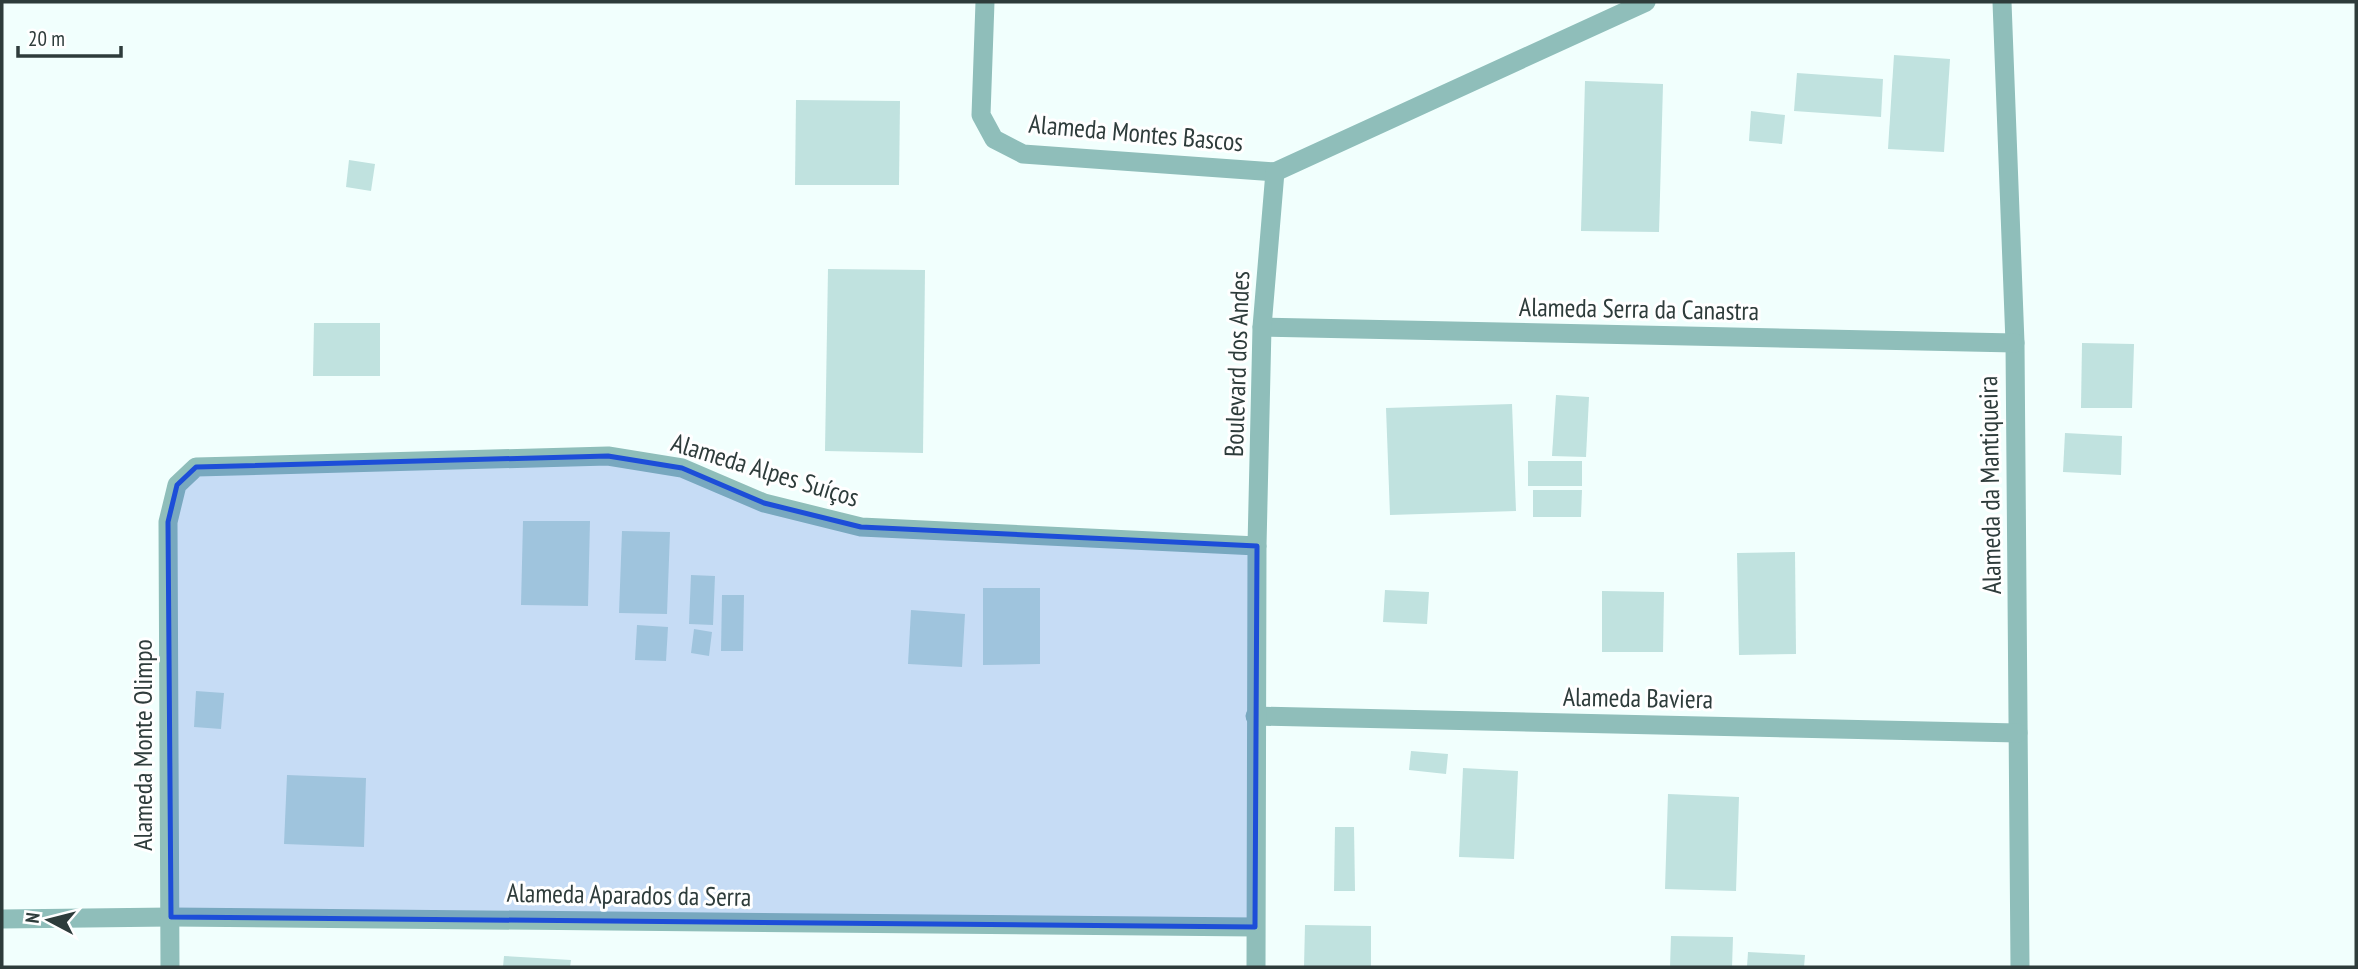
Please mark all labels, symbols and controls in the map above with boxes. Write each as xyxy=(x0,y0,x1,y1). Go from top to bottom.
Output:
scale bar xyxy=(18,14,121,58)
text: 20 m xyxy=(28,25,65,52)
street label: Alameda Montes Bascos xyxy=(1027,107,1245,158)
street label: Boulevard dos Andes xyxy=(1217,270,1256,458)
street label: Alameda Serra da Canastra xyxy=(1519,290,1759,327)
street label: Alameda da Mantiqueira xyxy=(1971,376,2008,594)
street label: Alameda Alpes Suíços xyxy=(667,425,863,514)
street label: Alameda Monte Olimpo xyxy=(126,639,159,851)
street label: Alameda Baviera xyxy=(1563,680,1713,715)
street label: Alameda Aparados da Serra xyxy=(506,876,752,913)
north arrow xyxy=(14,885,84,955)
text: N xyxy=(20,911,45,924)

